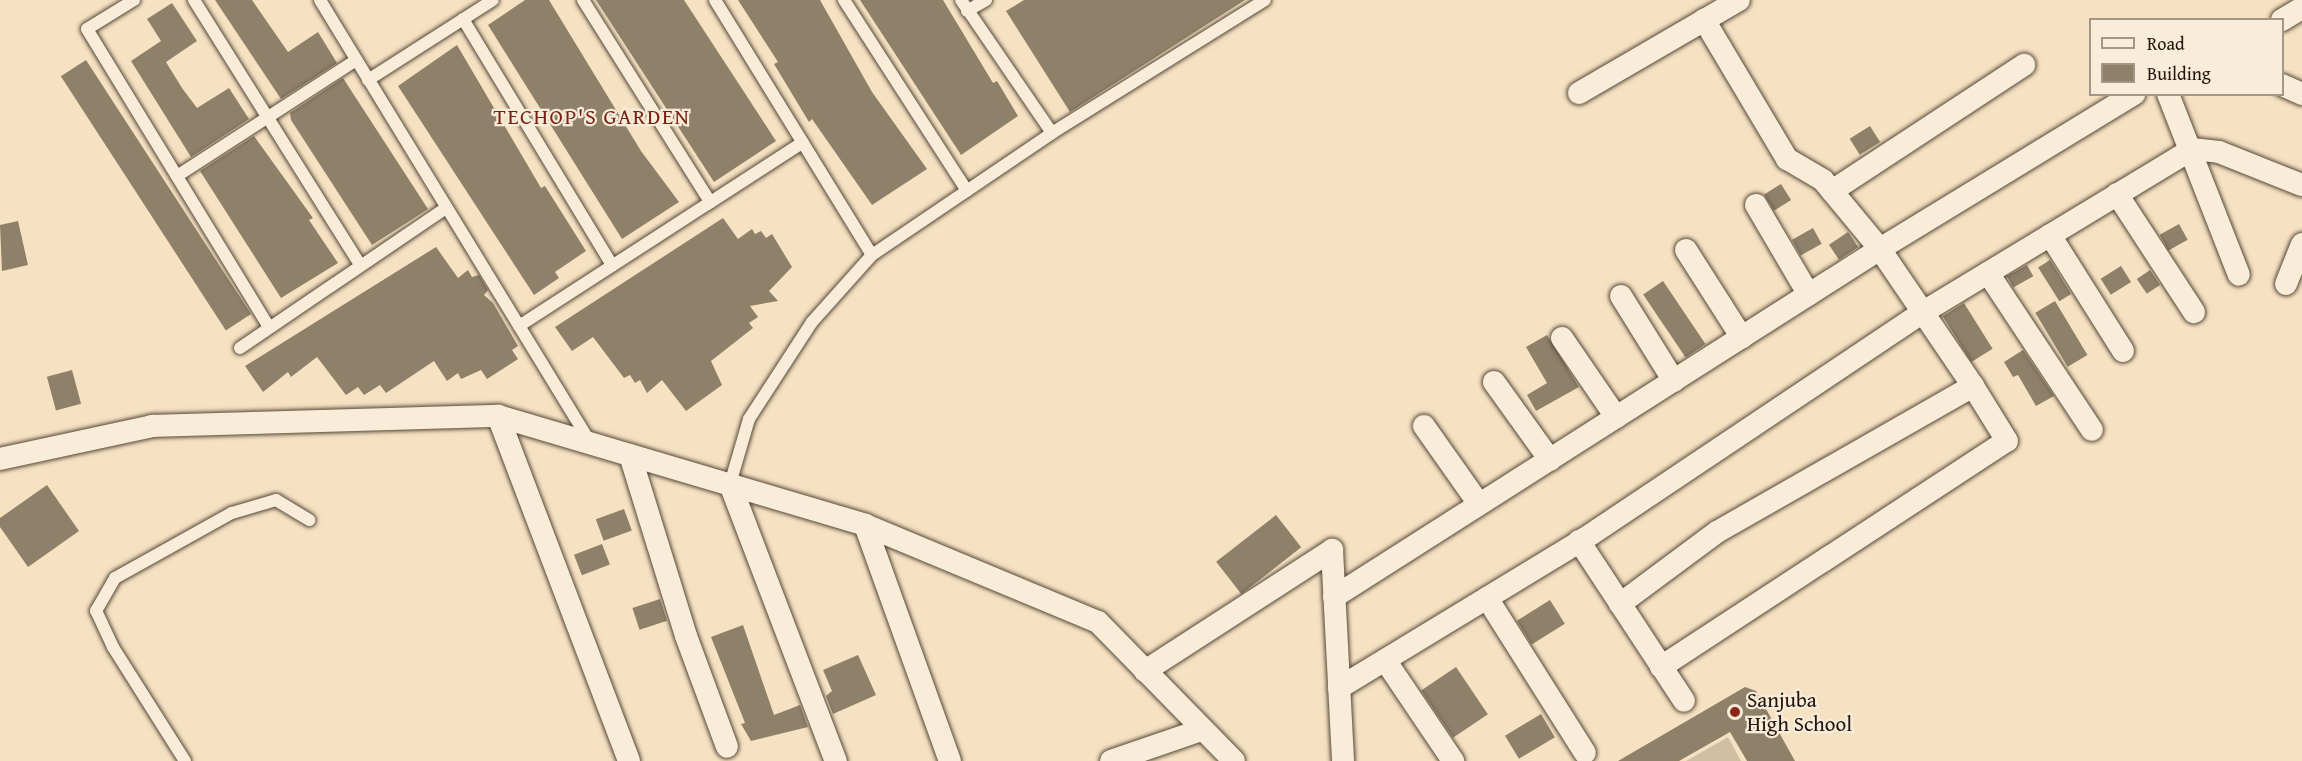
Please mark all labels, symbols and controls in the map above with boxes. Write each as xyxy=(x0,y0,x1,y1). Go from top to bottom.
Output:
legend xyxy=(2089,18,2284,96)
text: Road xyxy=(2147,30,2185,57)
text: Building xyxy=(2147,60,2211,87)
district label: TECHOP'S GARDEN xyxy=(494,104,690,130)
place label: Sanjuba High School xyxy=(1747,687,1852,737)
marker: Sanjuba High School xyxy=(1728,705,1742,719)

